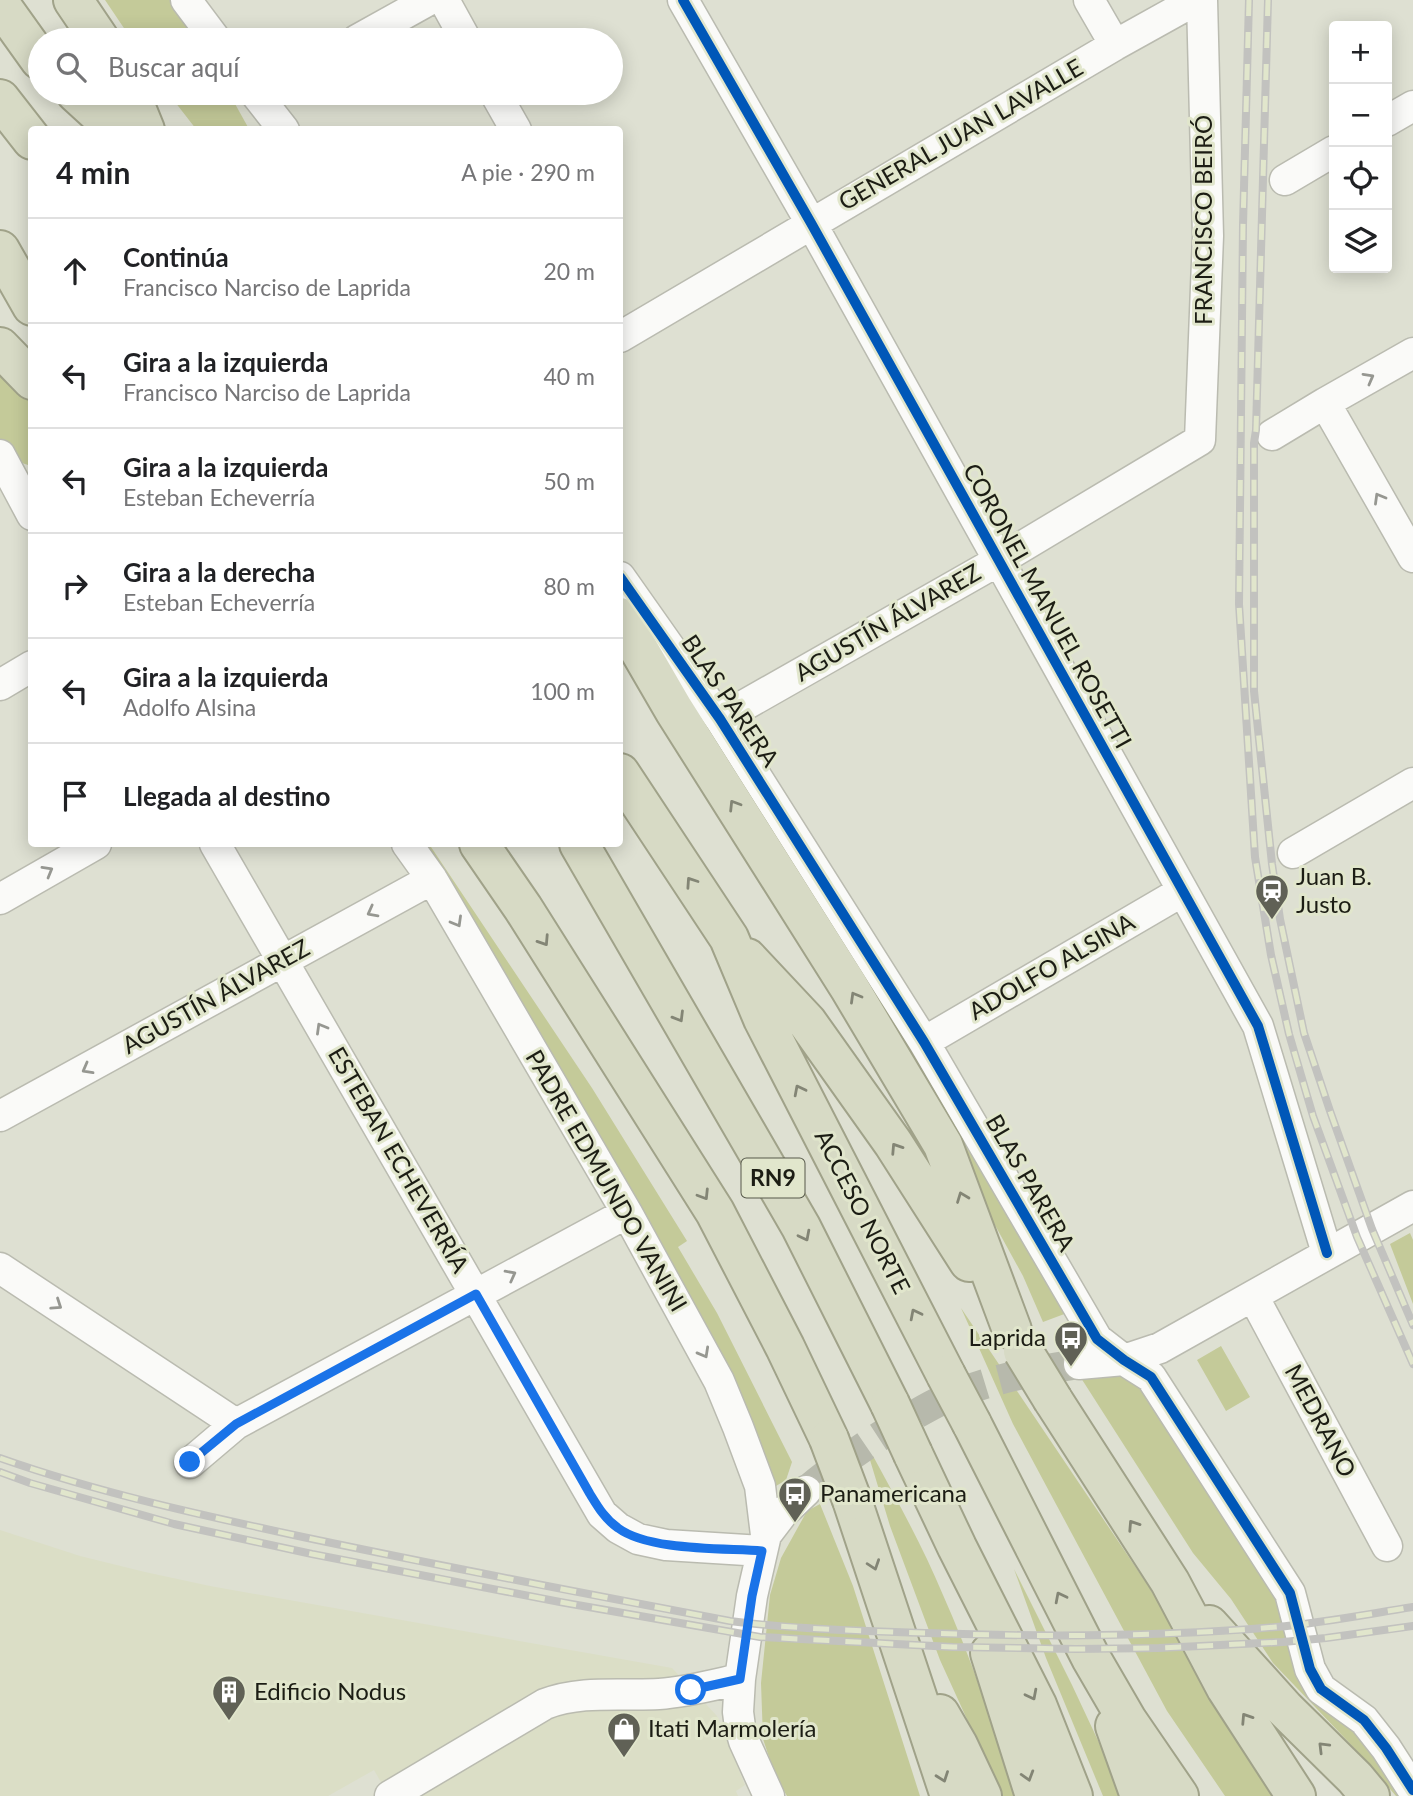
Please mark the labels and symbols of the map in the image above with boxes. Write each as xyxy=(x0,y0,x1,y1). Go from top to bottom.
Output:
street label: GENERAL JUAN LAVALLE xyxy=(833,52,1087,216)
street label: FRANCISCO BEIRÓ xyxy=(1188,115,1217,325)
one-way arrow xyxy=(1362,373,1374,386)
street label: CORONEL MANUEL ROSETTI xyxy=(958,458,1139,753)
one-way arrow xyxy=(1374,492,1387,505)
street label: AGUSTÍN ÁLVAREZ xyxy=(789,557,985,687)
street label: BLAS PARERA xyxy=(676,629,786,772)
one-way arrow xyxy=(729,799,742,812)
place label: Juan B. Justo xyxy=(1296,861,1372,918)
one-way arrow xyxy=(41,867,54,880)
station icon: Juan B. Justo xyxy=(1253,872,1291,921)
one-way arrow xyxy=(687,876,700,889)
one-way arrow xyxy=(367,904,379,917)
street label: ADOLFO ALSINA xyxy=(963,906,1140,1025)
one-way arrow xyxy=(449,915,462,927)
street label: AGUSTÍN ÁLVAREZ xyxy=(117,932,314,1059)
one-way arrow xyxy=(535,933,548,946)
one-way arrow xyxy=(850,992,863,1004)
one-way arrow xyxy=(671,1010,684,1023)
one-way arrow xyxy=(316,1023,329,1035)
street label: ESTEBAN ECHEVERRÍA xyxy=(323,1041,476,1278)
street label: PADRE EDMUNDO VANINI xyxy=(520,1044,694,1316)
one-way arrow xyxy=(81,1061,94,1074)
one-way arrow xyxy=(794,1085,808,1097)
street label: BLAS PARERA xyxy=(981,1109,1082,1256)
street label: ACCESO NORTE xyxy=(810,1125,917,1298)
one-way arrow xyxy=(891,1143,904,1156)
road number: RN9 xyxy=(742,1158,804,1198)
one-way arrow xyxy=(696,1187,709,1200)
one-way arrow xyxy=(956,1192,970,1204)
one-way arrow xyxy=(797,1229,810,1241)
one-way arrow xyxy=(504,1270,516,1283)
one-way arrow xyxy=(49,1297,62,1310)
one-way arrow xyxy=(909,1309,923,1322)
bus stop icon: Laprida xyxy=(1052,1319,1090,1368)
place label: Laprida xyxy=(968,1322,1046,1351)
one-way arrow xyxy=(696,1346,709,1358)
street label: MEDRANO xyxy=(1280,1359,1363,1482)
route end xyxy=(174,1446,205,1477)
bus stop icon: Panamericana xyxy=(776,1475,814,1524)
place label: Panamericana xyxy=(820,1478,967,1507)
one-way arrow xyxy=(1129,1519,1142,1532)
one-way arrow xyxy=(866,1558,880,1570)
one-way arrow xyxy=(1055,1592,1069,1604)
building icon: Edificio Nodus xyxy=(210,1673,248,1722)
route start xyxy=(675,1674,706,1705)
place label: Edificio Nodus xyxy=(254,1676,406,1705)
one-way arrow xyxy=(1023,1688,1037,1700)
shop icon: Itati Marmolería xyxy=(605,1710,643,1759)
place label: Itati Marmolería xyxy=(648,1713,816,1742)
one-way arrow xyxy=(1241,1713,1254,1726)
one-way arrow xyxy=(1319,1742,1332,1755)
one-way arrow xyxy=(1020,1769,1035,1781)
one-way arrow xyxy=(934,1770,948,1782)

